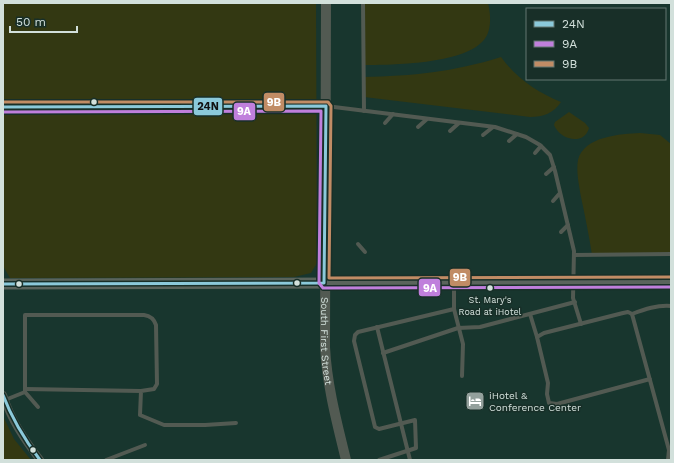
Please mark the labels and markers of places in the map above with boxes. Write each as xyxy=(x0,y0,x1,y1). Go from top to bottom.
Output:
unlabelled marker xyxy=(89,97,99,107)
unlabelled marker xyxy=(292,278,302,288)
unlabelled marker xyxy=(14,279,24,289)
marker: St. Mary's Road at iHotel xyxy=(485,283,495,293)
place label: St. Mary's Road at iHotel xyxy=(459,295,522,317)
hotel icon: iHotel & Conference Center xyxy=(464,390,486,412)
place label: iHotel & Conference Center xyxy=(489,390,581,413)
unlabelled marker xyxy=(28,445,38,455)

